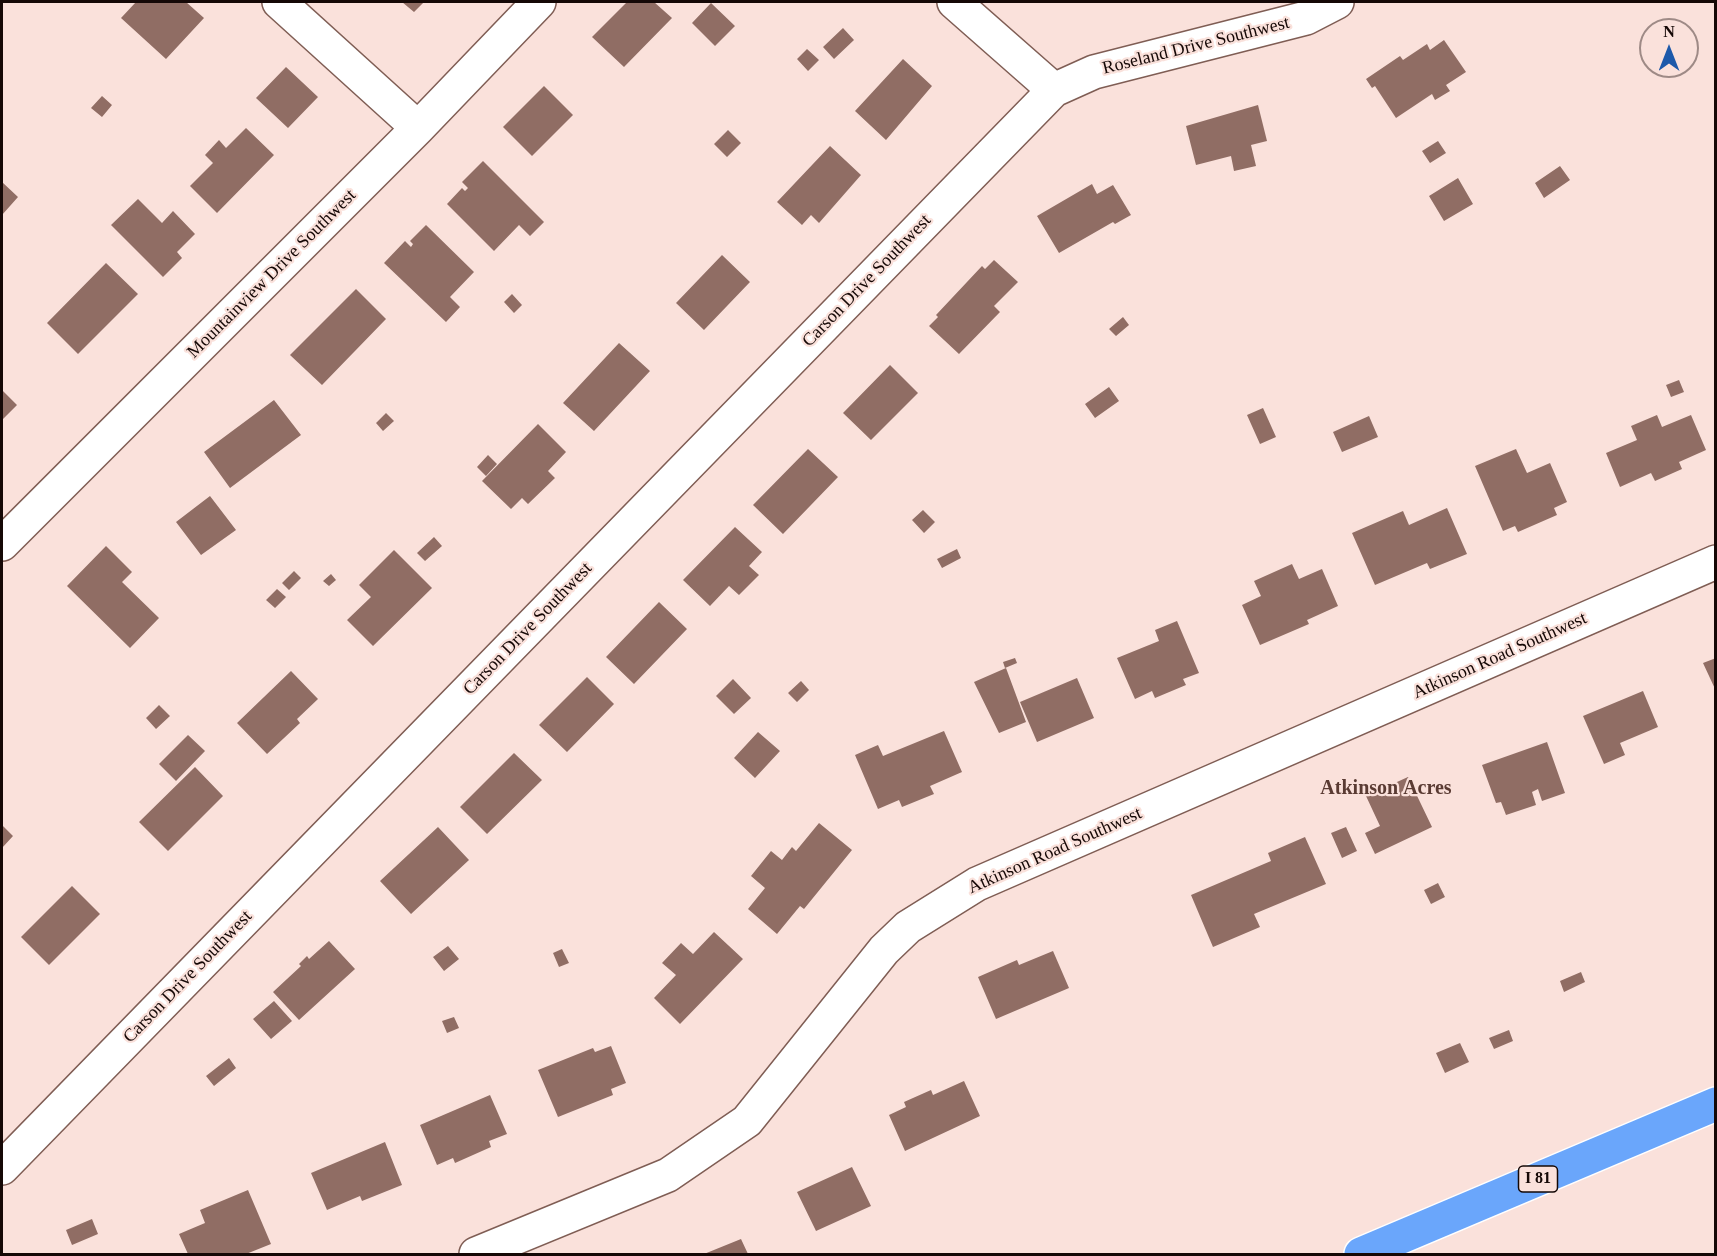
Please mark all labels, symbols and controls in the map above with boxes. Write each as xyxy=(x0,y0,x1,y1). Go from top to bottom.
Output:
street label: Roseland Drive Southwest xyxy=(1100,12,1292,80)
north arrow xyxy=(1639,18,1699,78)
text: N xyxy=(1663,23,1675,40)
street label: Mountainview Drive Southwest xyxy=(183,185,361,363)
street label: Carson Drive Southwest xyxy=(798,210,936,352)
street label: Carson Drive Southwest xyxy=(459,558,597,700)
street label: Atkinson Road Southwest xyxy=(1410,608,1590,704)
district label: Atkinson Acres xyxy=(1320,777,1452,801)
street label: Atkinson Road Southwest xyxy=(965,803,1145,899)
street label: Carson Drive Southwest xyxy=(119,906,257,1048)
road number: I 81 xyxy=(1518,1166,1558,1192)

